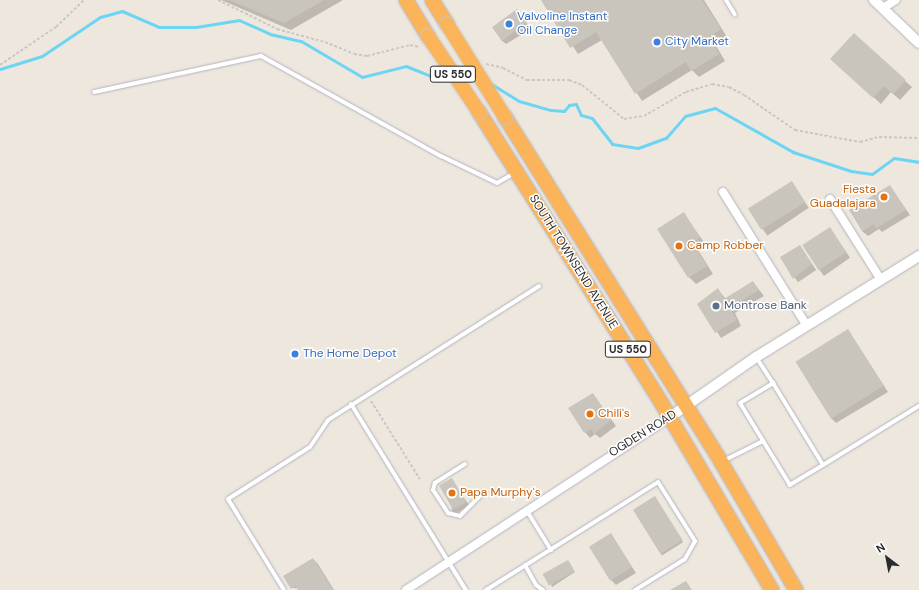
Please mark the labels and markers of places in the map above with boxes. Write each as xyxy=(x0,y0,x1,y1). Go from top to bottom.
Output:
place label: Valvoline Instant Oil Change xyxy=(517,10,607,38)
marker: Valvoline Instant Oil Change xyxy=(504,19,514,29)
place label: City Market xyxy=(665,35,729,49)
marker: City Market xyxy=(652,37,662,47)
place label: Fiesta Guadalajara xyxy=(810,183,876,211)
marker: Fiesta Guadalajara xyxy=(879,192,889,202)
place label: Camp Robber xyxy=(687,239,764,253)
marker: Camp Robber xyxy=(674,241,684,251)
place label: Montrose Bank xyxy=(724,299,807,313)
marker: Montrose Bank xyxy=(711,301,721,311)
place label: The Home Depot xyxy=(303,347,397,361)
marker: The Home Depot xyxy=(290,349,300,359)
place label: Chili's xyxy=(598,407,630,421)
marker: Chili's xyxy=(585,409,595,419)
place label: Papa Murphy's xyxy=(460,486,541,500)
marker: Papa Murphy's xyxy=(447,488,457,498)

